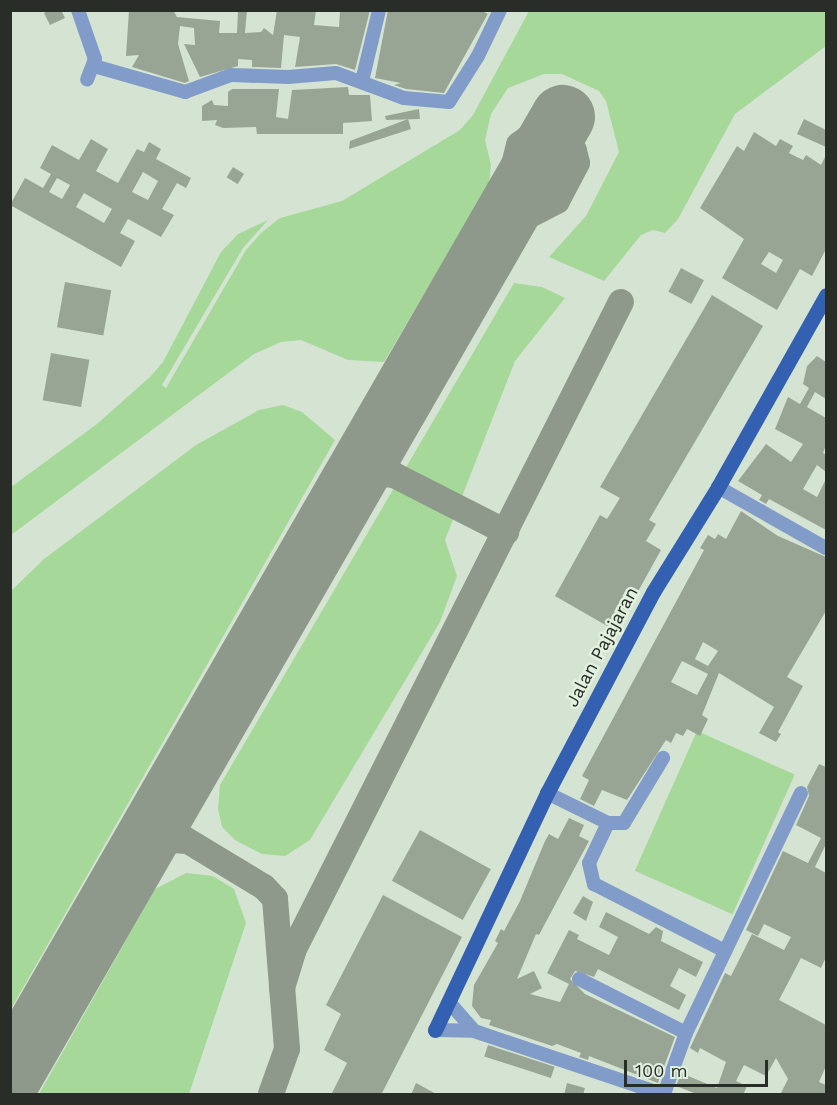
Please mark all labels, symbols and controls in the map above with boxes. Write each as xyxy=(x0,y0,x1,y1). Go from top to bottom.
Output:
street label: Jalan Pajajaran xyxy=(561,583,643,711)
scale bar xyxy=(627,1048,771,1086)
text: 100 m xyxy=(635,1060,688,1081)

